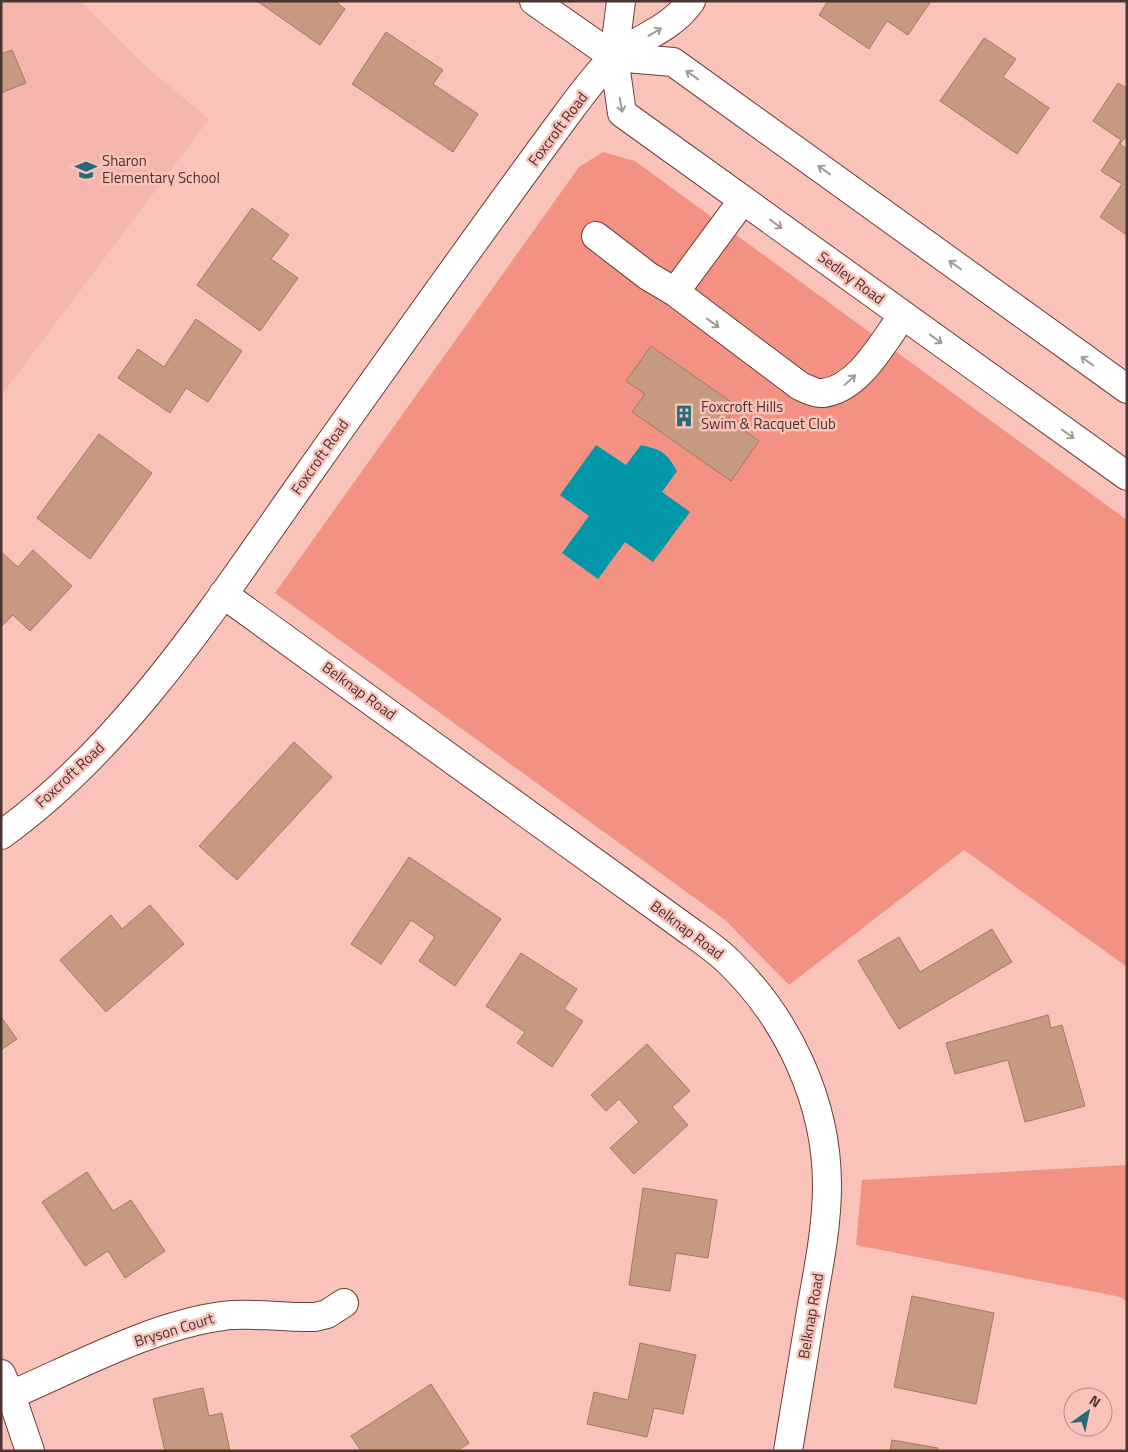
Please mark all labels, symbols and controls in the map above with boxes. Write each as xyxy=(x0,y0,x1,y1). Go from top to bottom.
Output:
one-way arrow xyxy=(648,27,662,37)
one-way arrow xyxy=(685,70,699,80)
street label: Foxcroft Road xyxy=(522,87,593,171)
one-way arrow xyxy=(617,96,627,112)
place label: Sharon Elementary School xyxy=(102,149,220,189)
school or university icon: Sharon Elementary School xyxy=(73,157,99,183)
one-way arrow xyxy=(817,165,831,175)
one-way arrow xyxy=(769,219,783,229)
street label: Sedley Road xyxy=(813,245,889,310)
one-way arrow xyxy=(949,260,963,271)
one-way arrow xyxy=(706,318,720,328)
one-way arrow xyxy=(929,334,943,344)
one-way arrow xyxy=(1081,355,1094,366)
one-way arrow xyxy=(844,374,857,386)
place label: Foxcroft Hills Swim & Racquet Club xyxy=(701,395,836,435)
building icon: Foxcroft Hills Swim & Racquet Club xyxy=(671,403,697,429)
street label: Foxcroft Road xyxy=(285,414,354,499)
one-way arrow xyxy=(1061,429,1075,439)
street label: Belknap Road xyxy=(317,656,401,725)
street label: Foxcroft Road xyxy=(30,736,109,813)
street label: Belknap Road xyxy=(646,894,729,965)
street label: Belknap Road xyxy=(792,1271,829,1361)
street label: Bryson Court xyxy=(131,1306,217,1353)
north arrow xyxy=(1063,1387,1113,1437)
text: N xyxy=(1086,1389,1105,1412)

